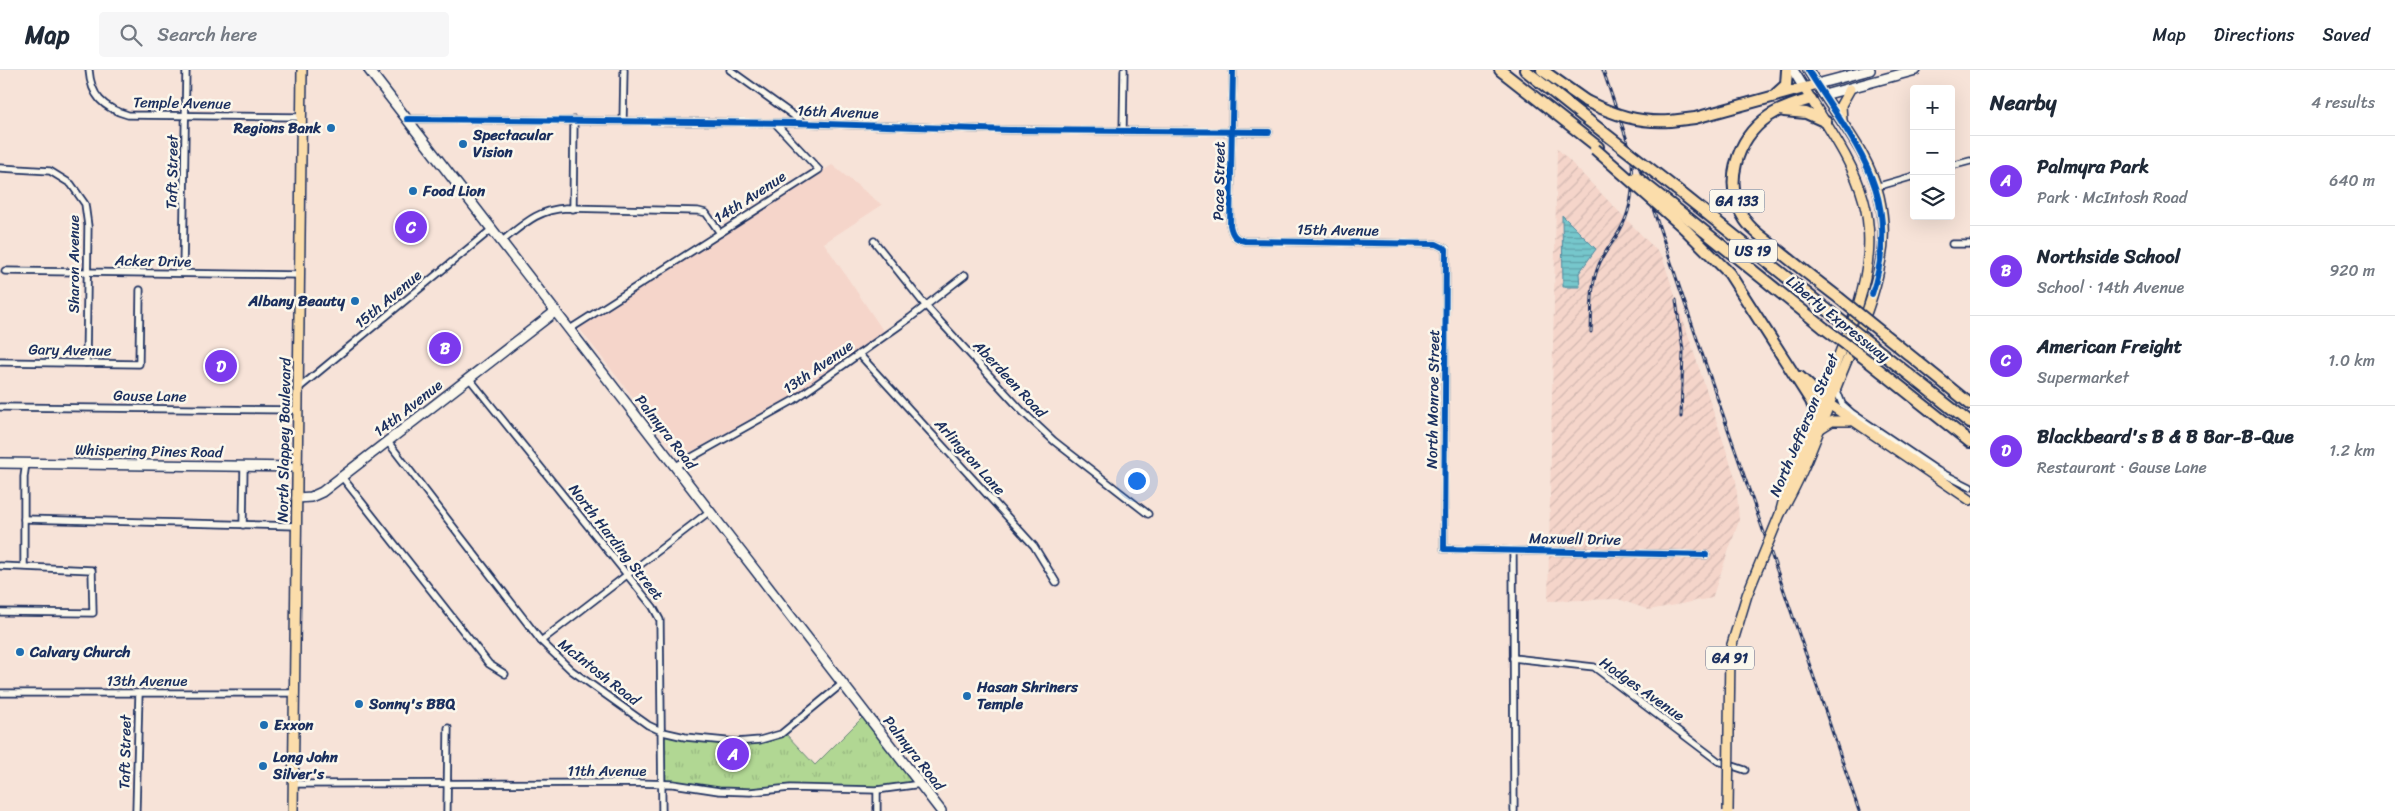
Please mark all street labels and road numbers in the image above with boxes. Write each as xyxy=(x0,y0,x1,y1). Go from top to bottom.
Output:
street label: Temple Avenue xyxy=(133,89,231,117)
street label: 16th Avenue xyxy=(797,98,879,126)
street label: Taft Street xyxy=(158,134,186,209)
street label: Pace Street xyxy=(1205,141,1233,221)
street label: 14th Avenue xyxy=(709,164,791,230)
road number: GA 133 xyxy=(1710,190,1764,212)
street label: Sharon Avenue xyxy=(61,214,87,313)
street label: 15th Avenue xyxy=(1297,216,1379,244)
road number: US 19 xyxy=(1729,240,1777,262)
street label: Acker Drive xyxy=(114,247,191,275)
street label: 15th Avenue xyxy=(348,263,428,335)
street label: Liberty Expressway xyxy=(1780,269,1896,369)
street label: North Monroe Street xyxy=(1419,329,1447,469)
street label: 13th Avenue xyxy=(777,333,859,401)
street label: Aberdeen Road xyxy=(966,333,1054,425)
street label: Gary Avenue xyxy=(28,336,112,364)
street label: North Jefferson Street xyxy=(1762,348,1846,501)
street label: North Slappey Boulevard xyxy=(270,356,298,522)
street label: 14th Avenue xyxy=(368,373,448,443)
street label: Gause Lane xyxy=(113,382,187,410)
street label: Palmyra Road xyxy=(628,389,705,476)
street label: Arlington Lane xyxy=(927,412,1012,502)
street label: Whispering Pines Road xyxy=(75,437,224,465)
street label: North Harding Street xyxy=(562,478,670,607)
street label: Maxwell Drive xyxy=(1529,525,1621,553)
street label: McIntosh Road xyxy=(552,632,647,713)
road number: GA 91 xyxy=(1706,646,1754,670)
street label: Hodges Avenue xyxy=(1594,650,1690,728)
street label: 13th Avenue xyxy=(107,668,187,694)
street label: Palmyra Road xyxy=(876,710,953,797)
street label: Taft Street xyxy=(111,714,139,789)
street label: 11th Avenue xyxy=(567,758,647,784)

